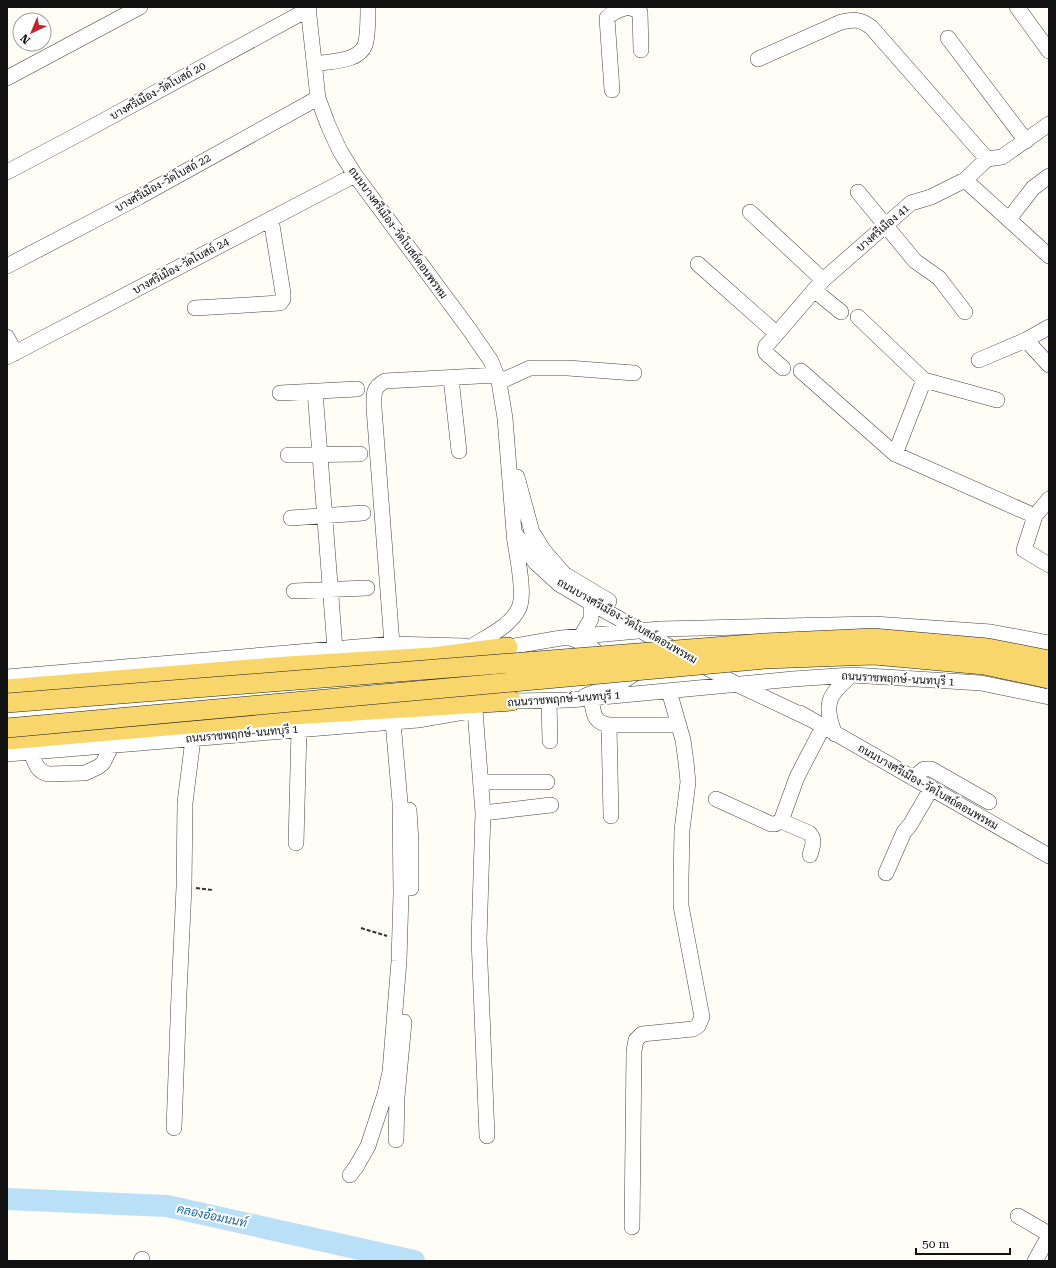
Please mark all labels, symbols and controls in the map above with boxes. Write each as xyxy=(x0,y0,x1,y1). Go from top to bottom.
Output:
north arrow xyxy=(12,12,52,52)
text: N xyxy=(17,31,33,46)
street label: บางศรีเมือง-วัดโบสถ์ 20 xyxy=(107,58,208,123)
street label: บางศรีเมือง-วัดโบสถ์ 22 xyxy=(112,150,213,215)
street label: ถนนบางศรีเมือง-วัดโบสถ์ดอนพรหม xyxy=(346,164,452,301)
street label: บางศรีเมือง 41 xyxy=(852,200,912,255)
street label: บางศรีเมือง-วัดโบสถ์ 24 xyxy=(130,233,232,297)
street label: ถนนบางศรีเมือง-วัดโบสถ์ดอนพรหม xyxy=(555,574,700,666)
street label: ถนนราชพฤกษ์-นนทบุรี 1 xyxy=(841,668,955,690)
street label: ถนนราชพฤกษ์-นนทบุรี 1 xyxy=(507,687,621,711)
street label: ถนนราชพฤกษ์-นนทบุรี 1 xyxy=(185,721,299,747)
street label: ถนนบางศรีเมือง-วัดโบสถ์ดอนพรหม xyxy=(856,740,1001,832)
water label: คลองอ้อมนนท์ xyxy=(176,1201,250,1231)
scale bar xyxy=(916,1230,1010,1256)
text: 50 m xyxy=(922,1237,949,1251)

